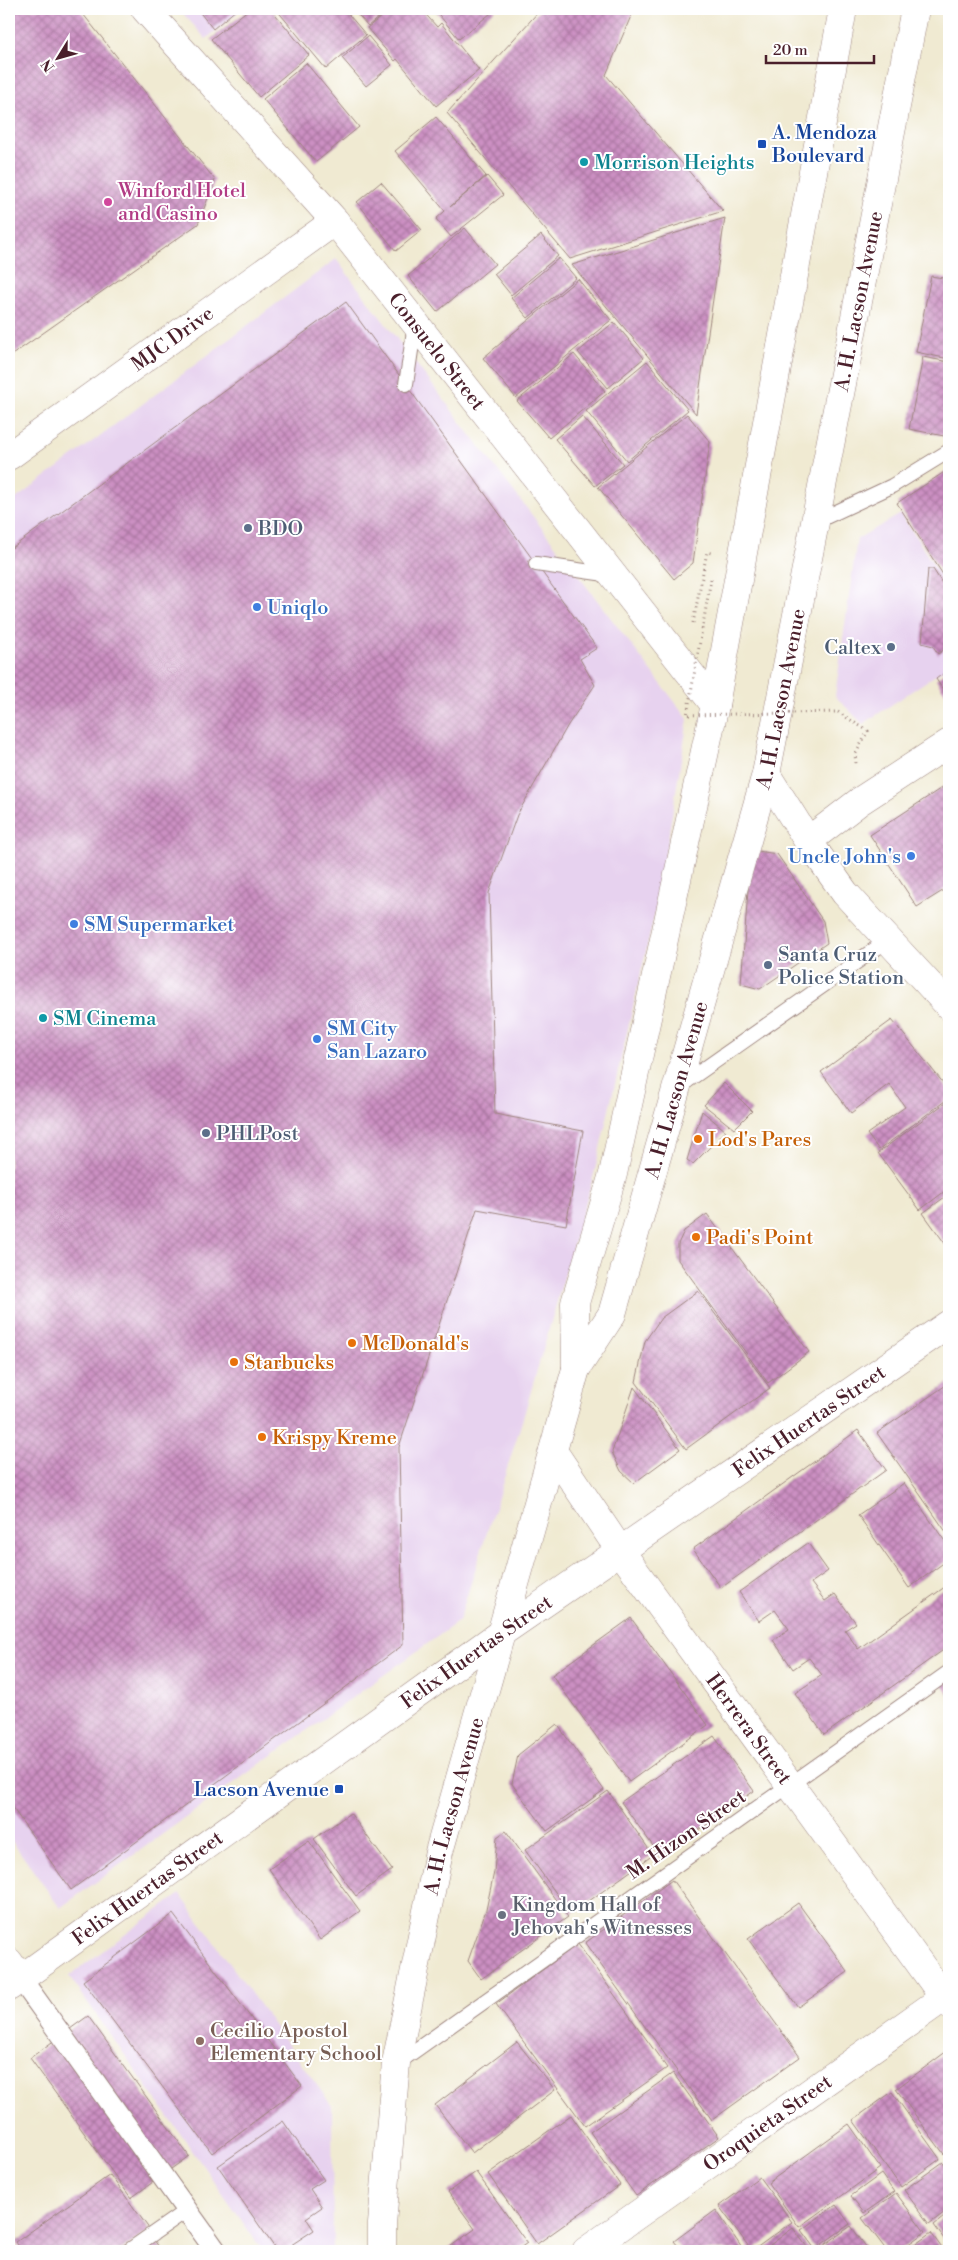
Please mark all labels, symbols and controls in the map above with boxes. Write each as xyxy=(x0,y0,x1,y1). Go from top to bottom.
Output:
north arrow xyxy=(32,32,82,82)
scale bar xyxy=(766,32,873,64)
text: 20 m xyxy=(773,41,808,60)
text: N xyxy=(38,55,59,75)
place label: A. Mendoza Boulevard xyxy=(771,121,878,169)
marker: A. Mendoza Boulevard xyxy=(756,138,768,150)
place label: Morrison Heights xyxy=(594,151,754,176)
marker: Morrison Heights xyxy=(578,156,590,168)
place label: Winford Hotel and Casino xyxy=(117,179,246,227)
marker: Winford Hotel and Casino xyxy=(102,196,114,208)
street label: A. H. Lacson Avenue xyxy=(830,209,889,395)
street label: Consuelo Street xyxy=(382,288,490,416)
street label: MJC Drive xyxy=(127,302,219,378)
place label: BDO xyxy=(257,517,303,542)
marker: BDO xyxy=(242,522,254,534)
place label: Uniqlo xyxy=(267,596,329,621)
marker: Uniqlo xyxy=(251,601,263,613)
street label: A. H. Lacson Avenue xyxy=(751,607,812,793)
place label: Caltex xyxy=(824,636,882,661)
marker: Caltex xyxy=(885,641,897,653)
place label: Uncle John's xyxy=(788,845,901,870)
marker: Uncle John's xyxy=(905,850,917,862)
place label: SM Supermarket xyxy=(84,913,234,938)
marker: SM Supermarket xyxy=(68,918,80,930)
place label: Santa Cruz Police Station xyxy=(778,943,904,991)
marker: Santa Cruz Police Station xyxy=(762,959,774,971)
street label: A. H. Lacson Avenue xyxy=(640,999,715,1183)
place label: SM Cinema xyxy=(53,1007,157,1032)
marker: SM Cinema xyxy=(37,1012,49,1024)
place label: SM City San Lazaro xyxy=(327,1017,427,1065)
marker: SM City San Lazaro xyxy=(311,1033,323,1045)
place label: PHLPost xyxy=(216,1122,299,1147)
marker: PHLPost xyxy=(200,1127,212,1139)
place label: Lod's Pares xyxy=(708,1128,811,1153)
marker: Lod's Pares xyxy=(692,1133,704,1145)
place label: Padi's Point xyxy=(706,1226,813,1251)
marker: Padi's Point xyxy=(690,1231,702,1243)
place label: McDonald's xyxy=(362,1332,469,1357)
marker: McDonald's xyxy=(346,1337,358,1349)
place label: Starbucks xyxy=(244,1351,334,1376)
marker: Starbucks xyxy=(228,1356,240,1368)
street label: Felix Huertas Street xyxy=(728,1360,891,1483)
place label: Krispy Kreme xyxy=(272,1426,397,1451)
marker: Krispy Kreme xyxy=(256,1431,268,1443)
street label: Felix Huertas Street xyxy=(396,1590,558,1715)
street label: Herrera Street xyxy=(699,1669,797,1790)
street label: A. H. Lacson Avenue xyxy=(419,1715,491,1898)
place label: Lacson Avenue xyxy=(194,1778,329,1803)
marker: Lacson Avenue xyxy=(333,1783,345,1795)
street label: M. Hizon Street xyxy=(622,1785,751,1886)
street label: Felix Huertas Street xyxy=(67,1826,228,1952)
place label: Kingdom Hall of Jehovah's Witnesses xyxy=(511,1893,692,1941)
marker: Kingdom Hall of Jehovah's Witnesses xyxy=(496,1909,508,1921)
place label: Cecilio Apostol Elementary School xyxy=(210,2019,382,2067)
marker: Cecilio Apostol Elementary School xyxy=(194,2035,206,2047)
street label: Oroquieta Street xyxy=(699,2070,837,2178)

